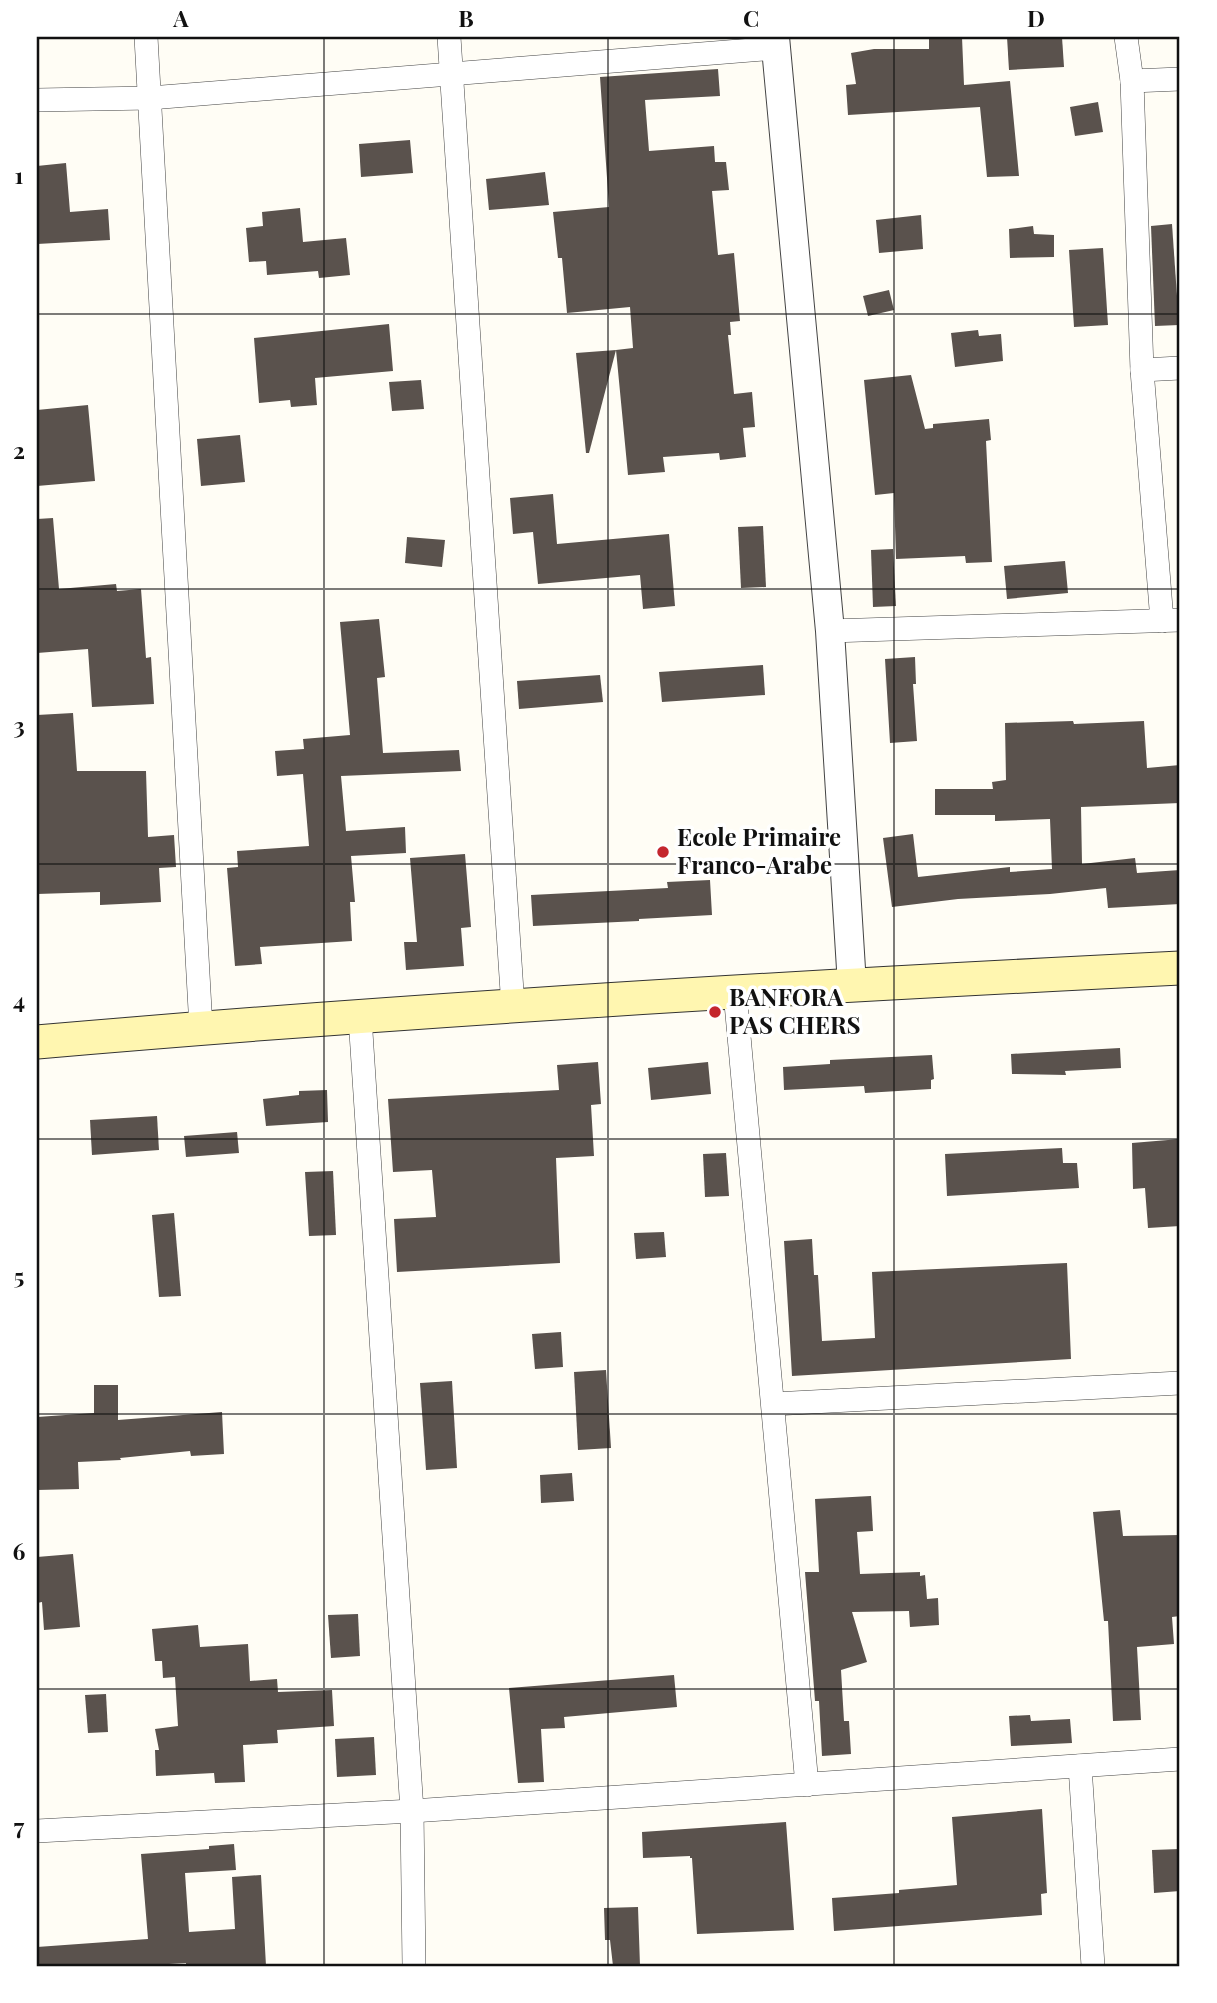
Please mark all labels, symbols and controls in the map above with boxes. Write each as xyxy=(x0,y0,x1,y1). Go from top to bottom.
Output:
text: A xyxy=(172,2,189,33)
text: B xyxy=(458,2,474,33)
text: C xyxy=(743,2,759,33)
text: D xyxy=(1027,2,1045,33)
text: 1 xyxy=(15,159,24,190)
text: 2 xyxy=(13,434,25,465)
text: 3 xyxy=(13,709,25,740)
place label: Ecole Primaire Franco-Arabe xyxy=(677,820,841,880)
marker: Ecole Primaire Franco-Arabe xyxy=(655,844,671,860)
place label: BANFORA PAS CHERS xyxy=(729,980,861,1040)
text: 4 xyxy=(13,984,25,1015)
marker: BANFORA PAS CHERS xyxy=(707,1004,723,1020)
text: 5 xyxy=(14,1260,24,1291)
text: 6 xyxy=(13,1535,26,1566)
text: 7 xyxy=(14,1810,25,1841)

